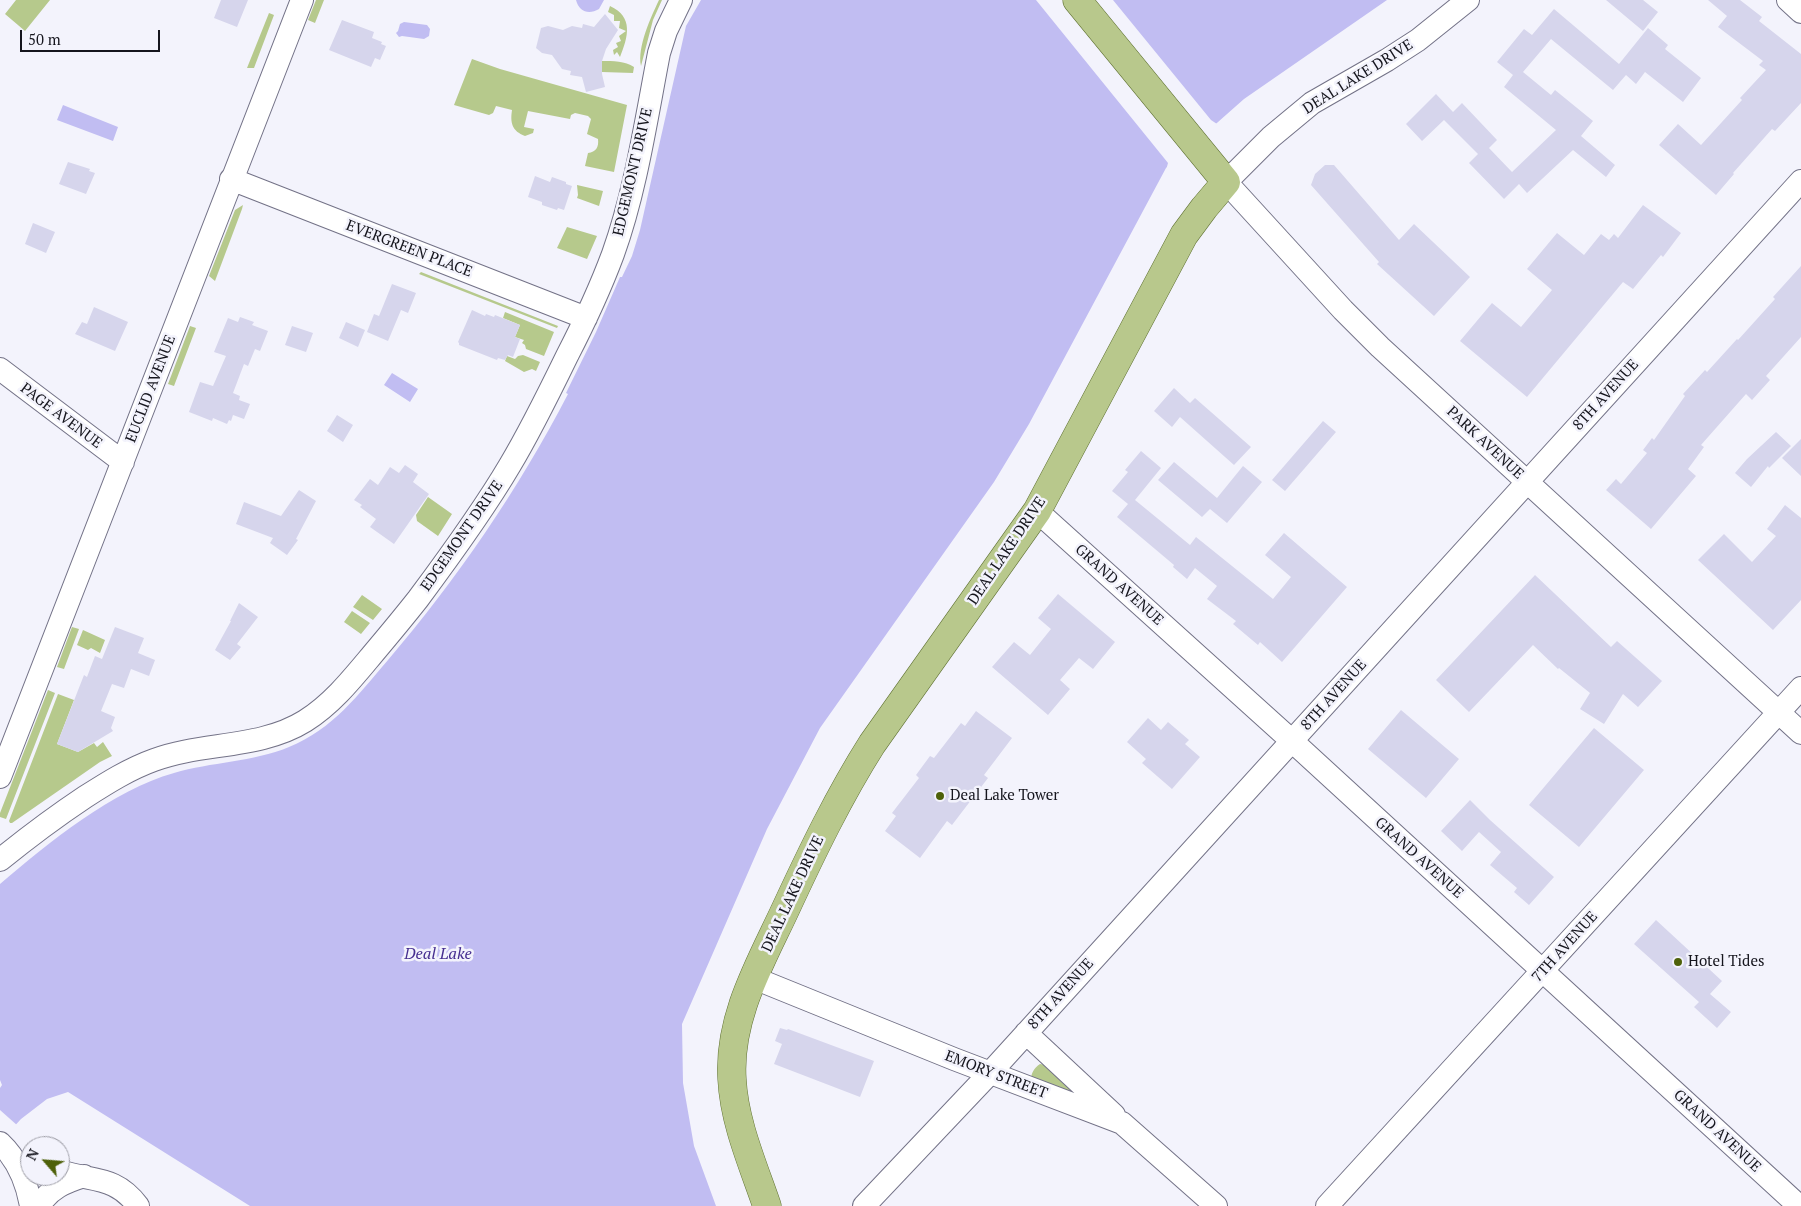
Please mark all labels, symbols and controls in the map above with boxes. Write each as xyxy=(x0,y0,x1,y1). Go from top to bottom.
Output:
scale bar xyxy=(22,20,162,52)
text: 50 m xyxy=(28,29,61,49)
street label: DEAL LAKE DRIVE xyxy=(1300,36,1416,118)
street label: EDGEMONT DRIVE xyxy=(610,106,656,238)
street label: EVERGREEN PLACE xyxy=(343,217,475,281)
street label: EUCLID AVENUE xyxy=(122,333,180,445)
street label: 8TH AVENUE xyxy=(1569,356,1643,434)
street label: PAGE AVENUE xyxy=(17,379,105,453)
street label: PARK AVENUE xyxy=(1443,403,1527,483)
street label: EDGEMONT DRIVE xyxy=(417,477,507,595)
street label: DEAL LAKE DRIVE xyxy=(964,494,1050,608)
street label: GRAND AVENUE xyxy=(1071,541,1167,629)
street label: 8TH AVENUE xyxy=(1297,656,1371,734)
place label: Deal Lake Tower xyxy=(950,787,1059,805)
marker: Deal Lake Tower xyxy=(934,790,946,802)
street label: GRAND AVENUE xyxy=(1371,814,1467,902)
street label: DEAL LAKE DRIVE xyxy=(758,833,828,955)
street label: 7TH AVENUE xyxy=(1528,908,1602,986)
water label: Deal Lake xyxy=(404,944,472,964)
place label: Hotel Tides xyxy=(1688,953,1764,971)
street label: 8TH AVENUE xyxy=(1024,955,1098,1033)
marker: Hotel Tides xyxy=(1672,956,1684,968)
street label: EMORY STREET xyxy=(942,1047,1050,1103)
street label: GRAND AVENUE xyxy=(1670,1086,1764,1176)
north arrow xyxy=(20,1136,70,1186)
text: N xyxy=(21,1145,43,1163)

